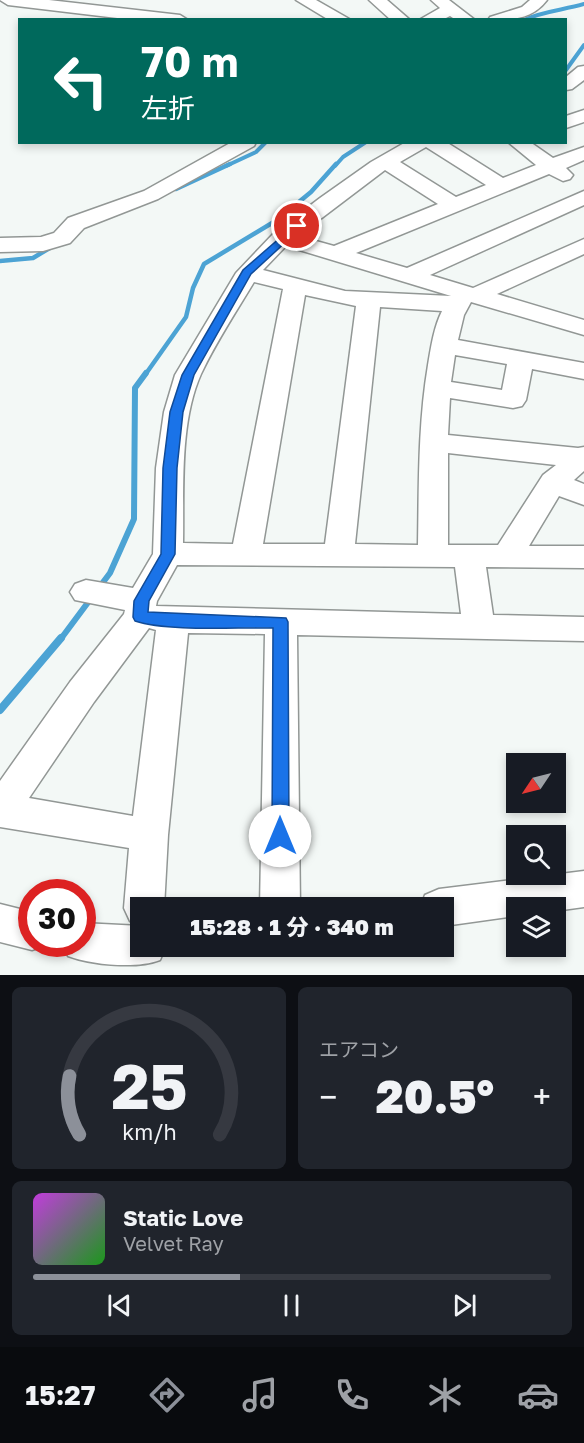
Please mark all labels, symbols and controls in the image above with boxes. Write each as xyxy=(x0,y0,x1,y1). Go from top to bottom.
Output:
text: 70 m xyxy=(141,36,238,86)
icon: left xyxy=(42,42,120,120)
text: 左折 xyxy=(141,92,195,124)
pin xyxy=(271,200,322,251)
icon: arrive xyxy=(280,209,313,242)
north arrow xyxy=(506,753,566,813)
map controls xyxy=(506,753,566,957)
position arrow xyxy=(248,804,312,868)
button: search xyxy=(506,825,566,885)
speed limit sign: 30 xyxy=(18,879,96,957)
button: layers xyxy=(506,897,566,957)
text: 15:28 · 1 分 · 340 m xyxy=(190,913,394,940)
text: エアコン xyxy=(319,1037,399,1061)
text: 25 xyxy=(111,1048,187,1123)
text: 20.5° xyxy=(376,1069,494,1123)
text: − xyxy=(319,1077,337,1116)
text: + xyxy=(533,1077,551,1116)
text: km/h xyxy=(122,1119,176,1145)
text: Static Love xyxy=(123,1204,243,1231)
text: Velvet Ray xyxy=(123,1231,224,1255)
icon: previous xyxy=(103,1289,136,1322)
icon: pause xyxy=(275,1289,308,1322)
icon: next xyxy=(448,1289,481,1322)
icon: directions xyxy=(146,1374,188,1416)
icon: music xyxy=(239,1374,281,1416)
icon: phone xyxy=(331,1374,373,1416)
icon: climate xyxy=(424,1374,466,1416)
icon: car xyxy=(517,1374,559,1416)
text: 15:27 xyxy=(25,1379,96,1411)

